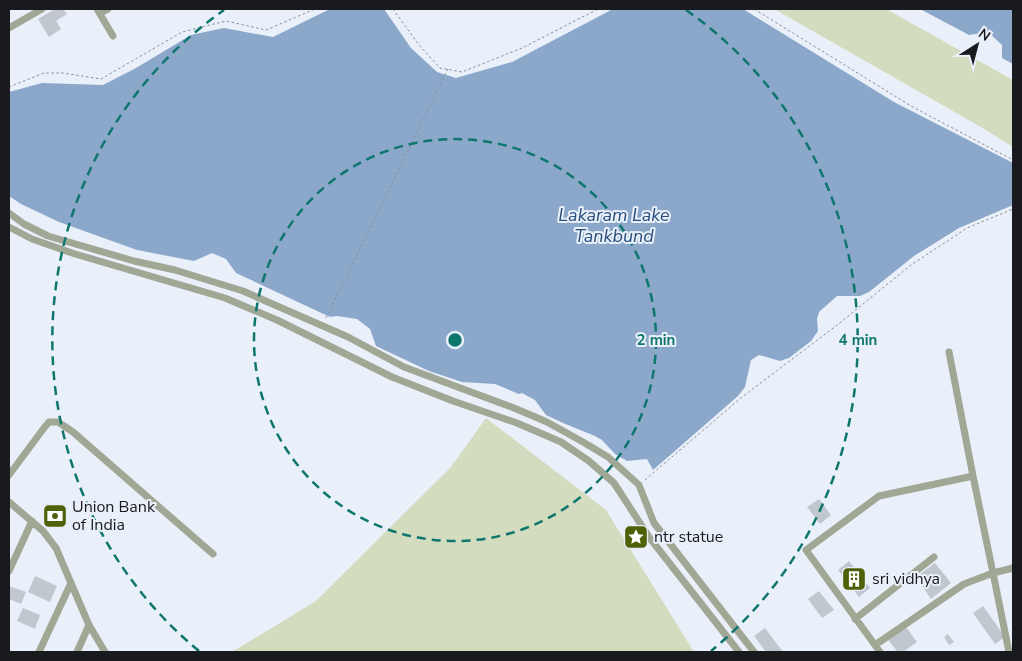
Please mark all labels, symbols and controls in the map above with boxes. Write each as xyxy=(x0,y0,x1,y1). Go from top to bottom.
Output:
north arrow xyxy=(952,20,1002,70)
text: N xyxy=(975,24,994,46)
water label: Lakaram Lake Tankbund xyxy=(558,203,670,248)
text: 2 min xyxy=(637,330,675,350)
text: 4 min xyxy=(839,330,877,350)
centre of rings xyxy=(446,331,464,349)
place label: Union Bank of India xyxy=(72,496,156,536)
bank icon: Union Bank of India xyxy=(42,503,68,529)
place icon: ntr statue xyxy=(623,524,649,550)
place label: ntr statue xyxy=(654,526,723,548)
building icon: sri vidhya xyxy=(841,566,867,592)
place label: sri vidhya xyxy=(872,568,940,590)

